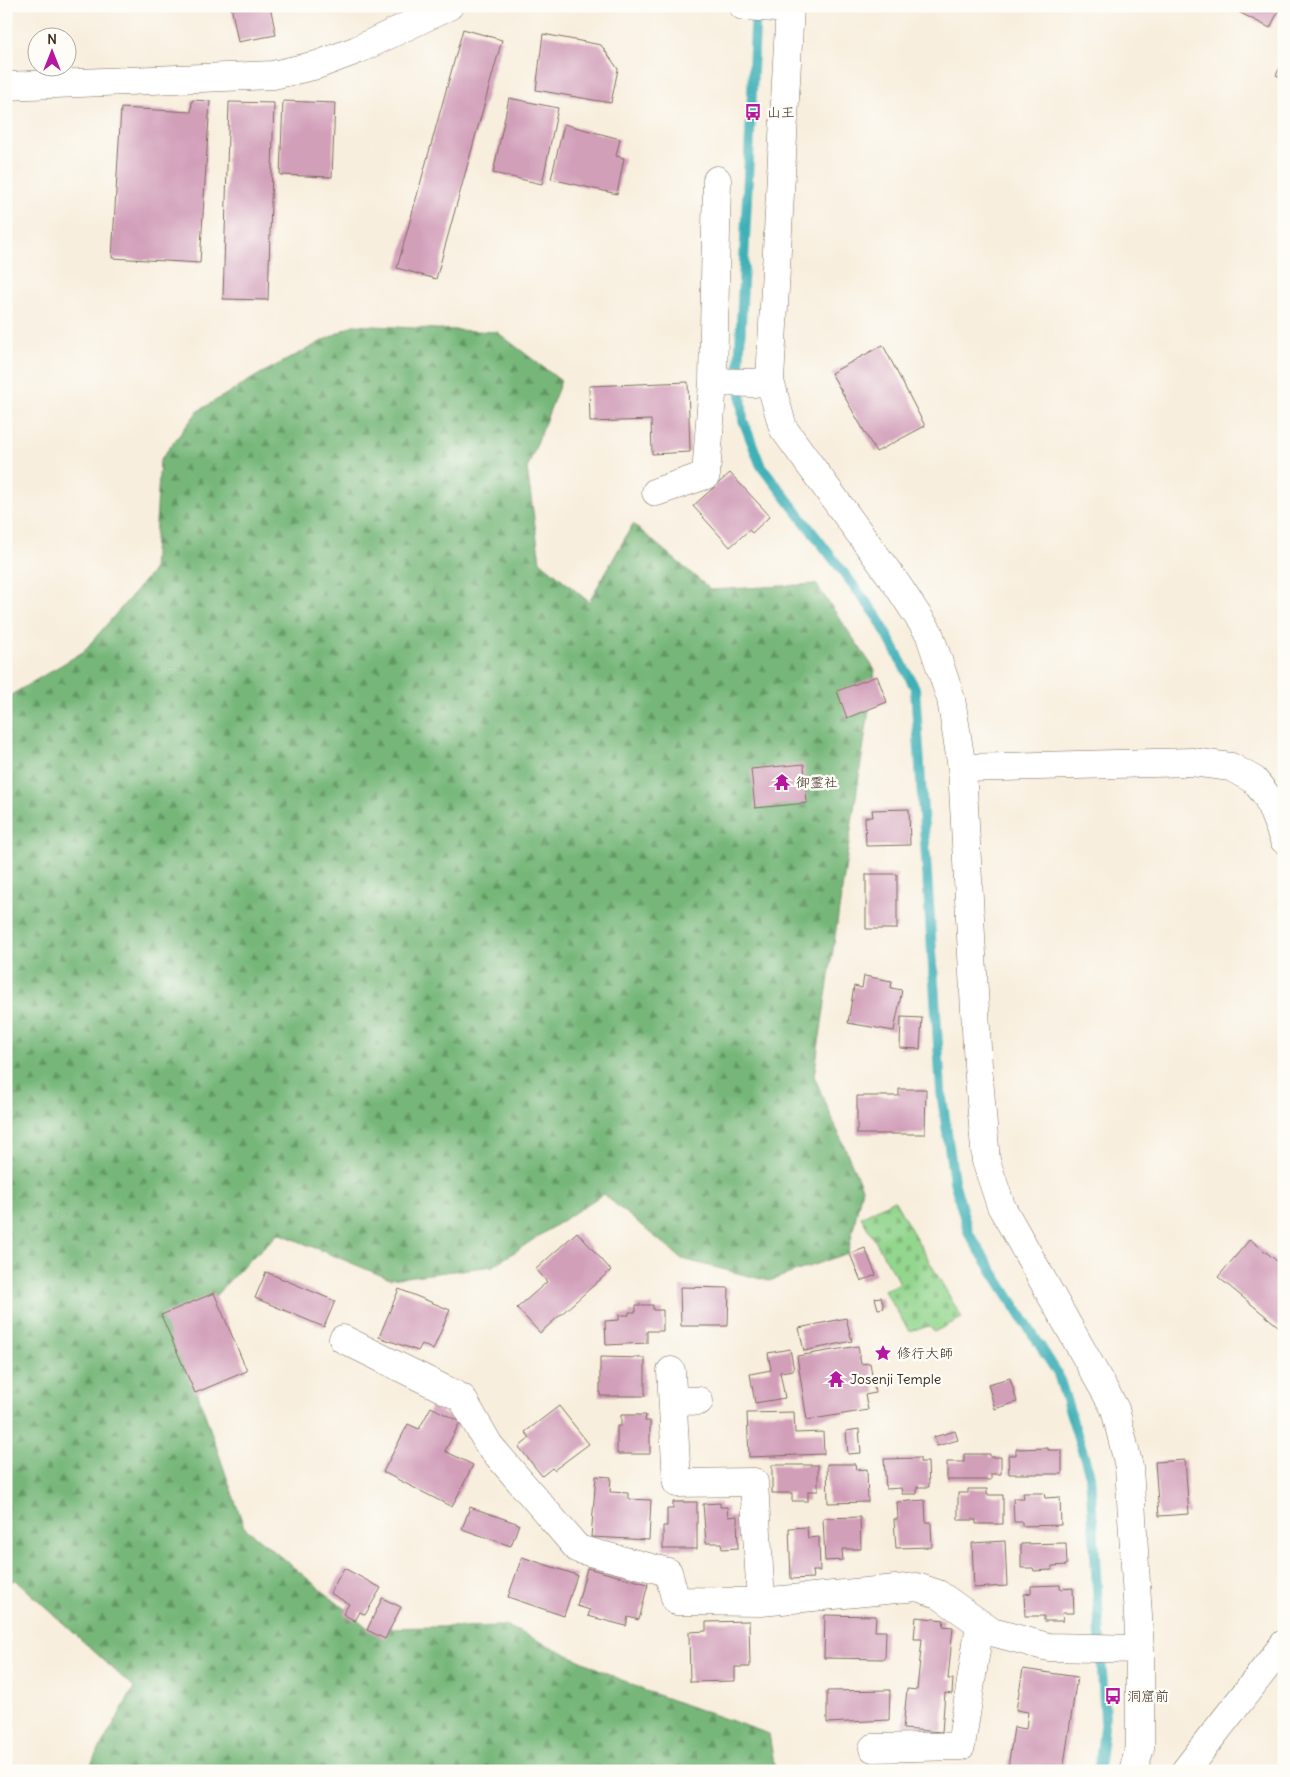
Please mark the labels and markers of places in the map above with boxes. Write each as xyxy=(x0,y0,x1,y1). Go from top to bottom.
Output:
bus stop icon: 山王 xyxy=(743,102,763,122)
place label: 山王 xyxy=(767,103,795,121)
temple icon: 御霊社 xyxy=(772,772,792,792)
place label: 御霊社 xyxy=(796,773,838,791)
place icon: 修行大師 xyxy=(873,1343,893,1363)
place label: 修行大師 xyxy=(897,1344,953,1362)
temple icon: Josenji Temple xyxy=(826,1369,846,1389)
place label: Josenji Temple xyxy=(850,1370,941,1388)
bus stop icon: 洞窟前 xyxy=(1103,1686,1123,1706)
place label: 洞窟前 xyxy=(1127,1687,1169,1705)

